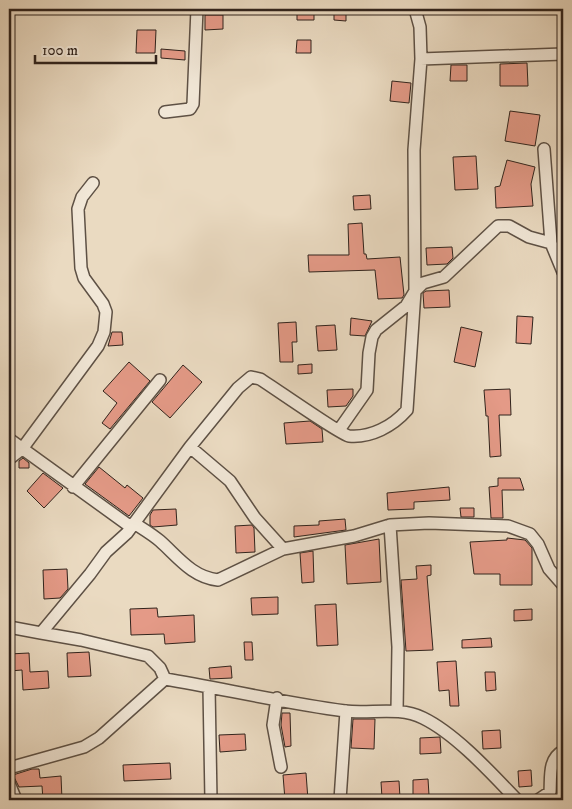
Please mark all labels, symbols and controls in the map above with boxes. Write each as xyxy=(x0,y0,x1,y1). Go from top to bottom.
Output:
scale bar xyxy=(35,32,156,64)
text: 100 m xyxy=(42,41,78,60)

